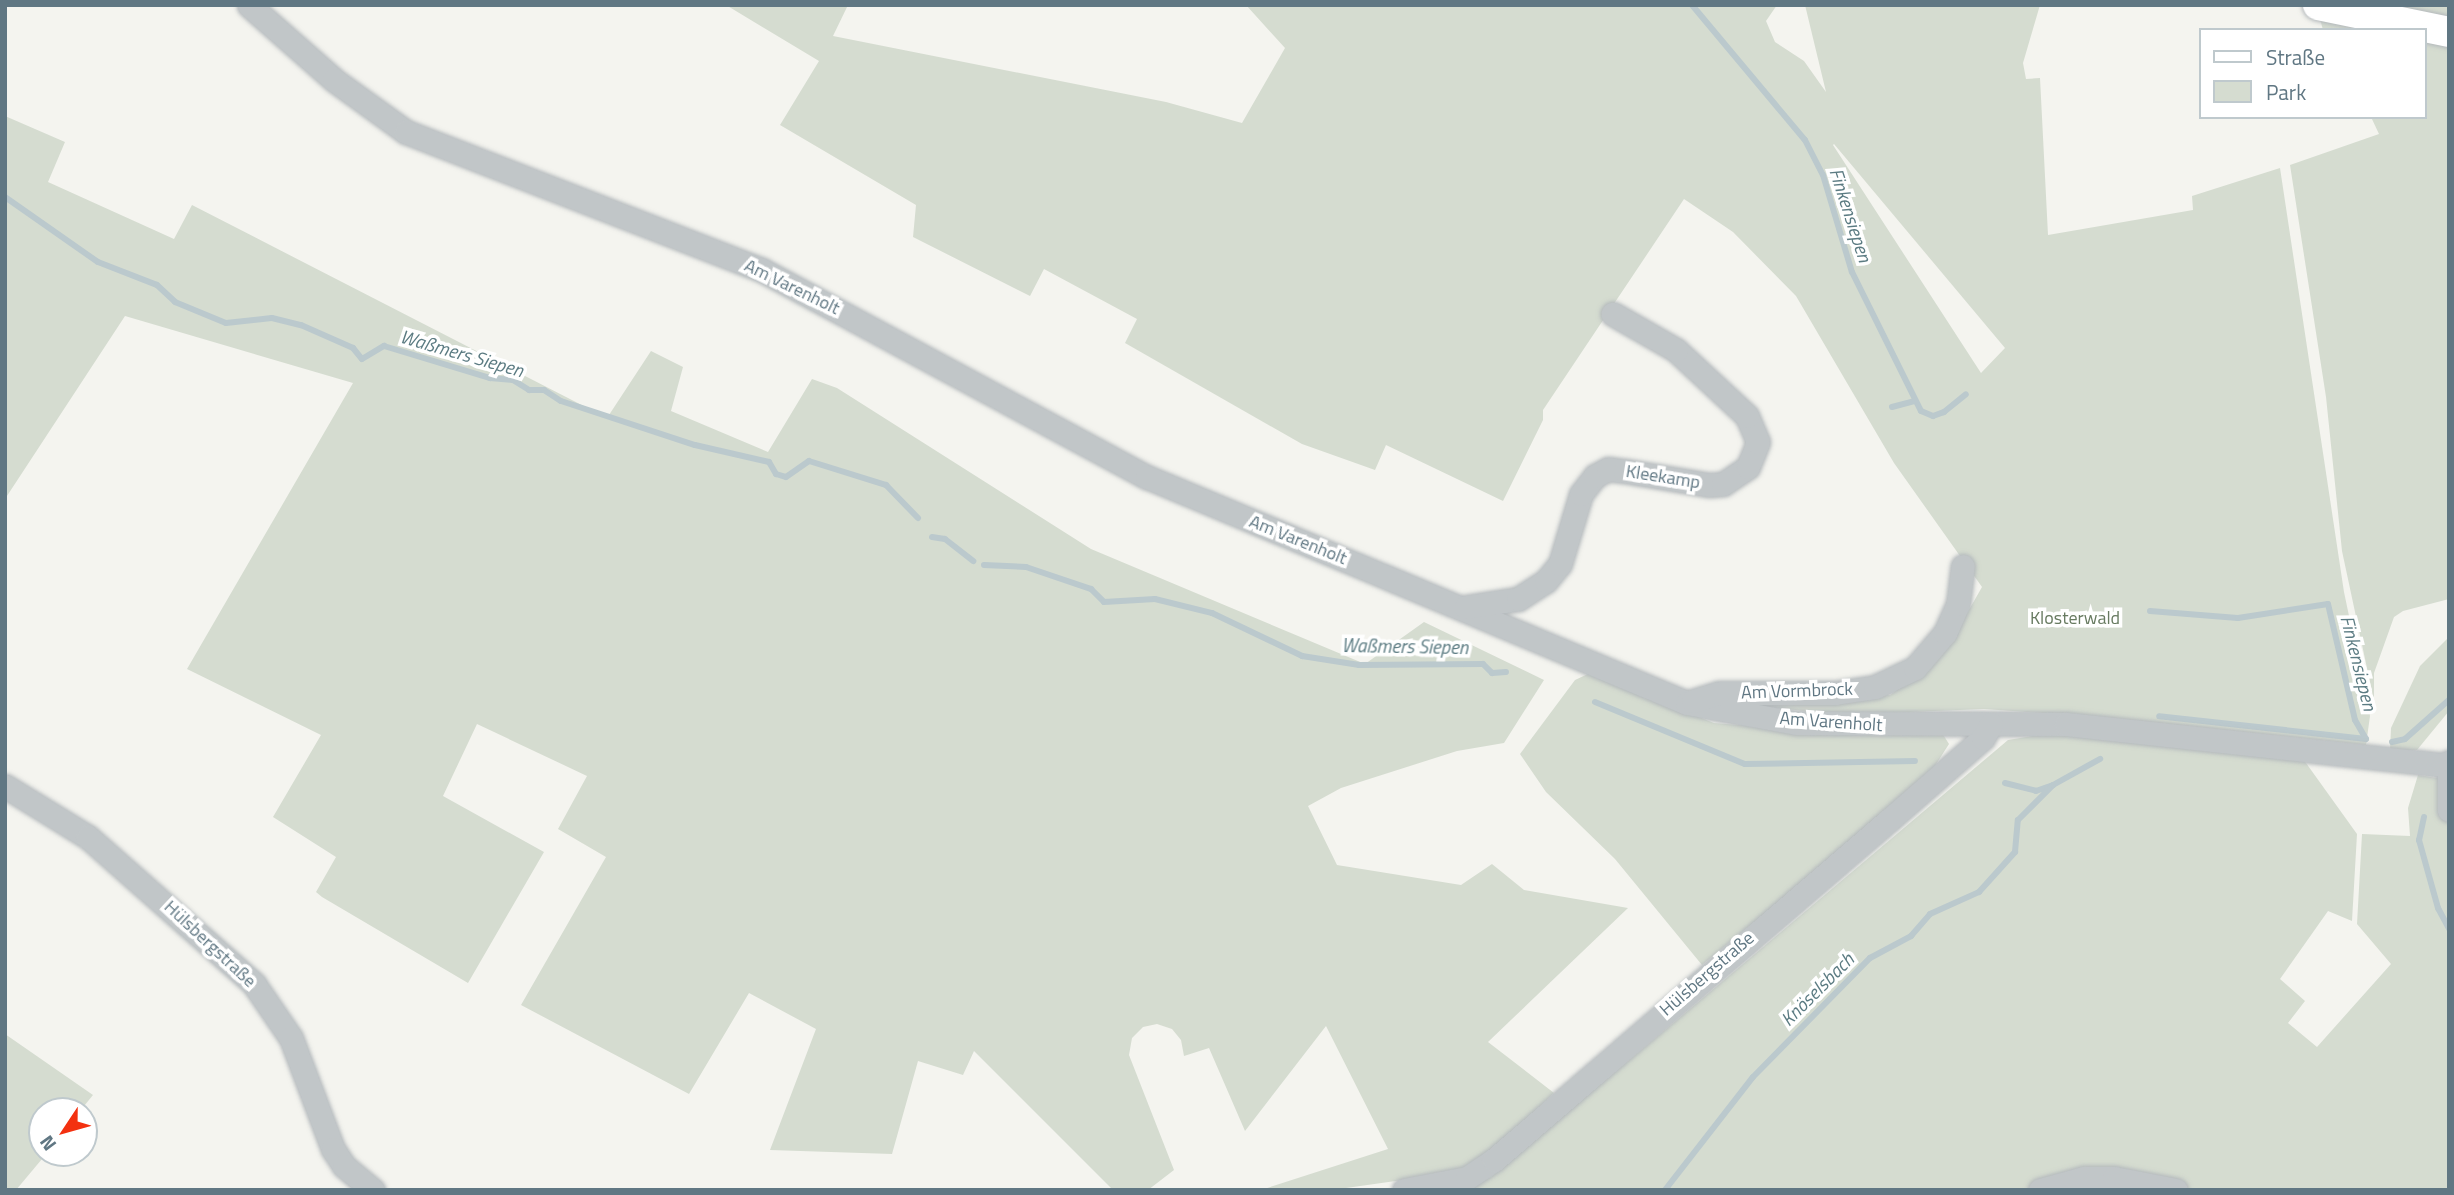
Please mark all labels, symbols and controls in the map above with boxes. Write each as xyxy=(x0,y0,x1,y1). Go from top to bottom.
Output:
legend xyxy=(2198,28,2426,119)
text: Straße xyxy=(2266,41,2325,73)
text: Park xyxy=(2266,76,2306,108)
water label: Finkensiepen xyxy=(1825,165,1877,265)
street label: Am Varenholt xyxy=(741,255,843,319)
water label: Waßmers Siepen xyxy=(398,325,526,381)
street label: Kleekamp xyxy=(1624,460,1702,494)
street label: Am Varenholt xyxy=(1246,511,1350,569)
park label: Klosterwald xyxy=(2030,607,2120,629)
water label: Finkensiepen xyxy=(2336,613,2382,713)
water label: Waßmers Siepen xyxy=(1341,633,1469,659)
street label: Am Vormbrock xyxy=(1741,678,1853,704)
street label: Am Varenholt xyxy=(1779,708,1883,736)
street label: Hülsbergstraße xyxy=(160,896,260,992)
street label: Hülsbergstraße xyxy=(1656,927,1758,1021)
water label: Knöselsbach xyxy=(1776,948,1858,1030)
north arrow xyxy=(28,1097,98,1167)
text: N xyxy=(32,1130,63,1157)

